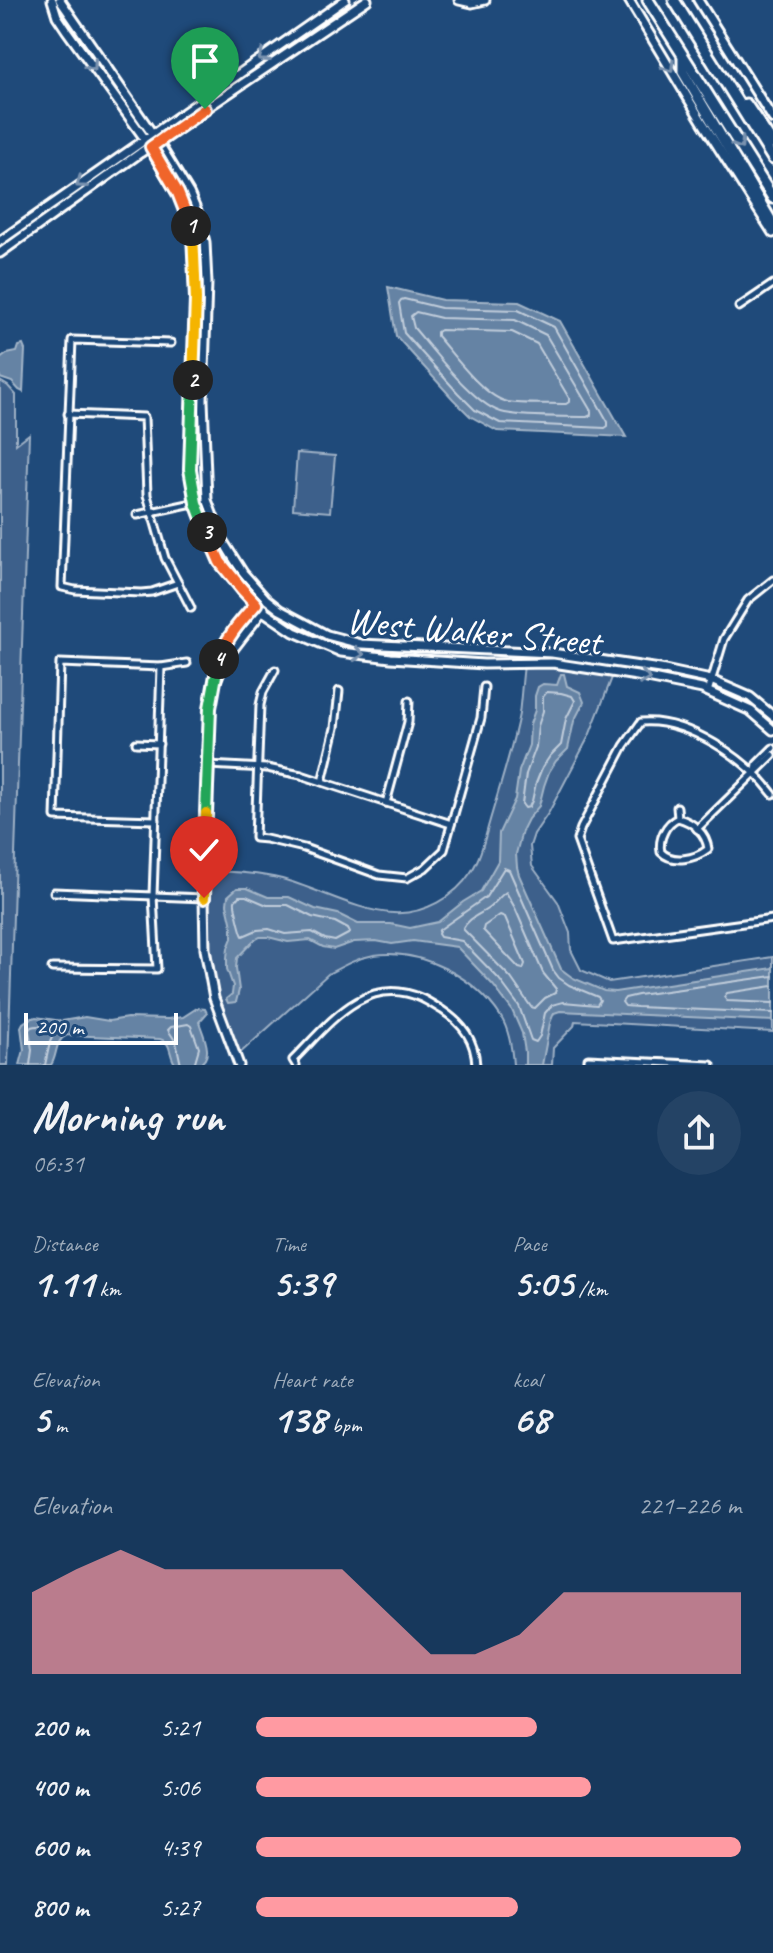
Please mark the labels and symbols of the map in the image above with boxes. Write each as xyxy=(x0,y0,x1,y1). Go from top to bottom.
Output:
pin xyxy=(171,27,239,109)
one-way arrow xyxy=(258,47,272,62)
one-way arrow xyxy=(82,57,97,72)
one-way arrow xyxy=(659,58,675,73)
one-way arrow xyxy=(729,135,744,150)
one-way arrow xyxy=(76,173,90,188)
pin: 1 xyxy=(171,206,211,246)
pin: 2 xyxy=(173,360,213,400)
pin: 3 xyxy=(187,512,227,552)
street label: West Walker Street xyxy=(345,596,606,666)
pin: 4 xyxy=(199,639,239,679)
one-way arrow xyxy=(352,645,366,662)
one-way arrow xyxy=(638,668,652,685)
pin xyxy=(170,816,238,898)
scale bar xyxy=(24,1009,178,1045)

